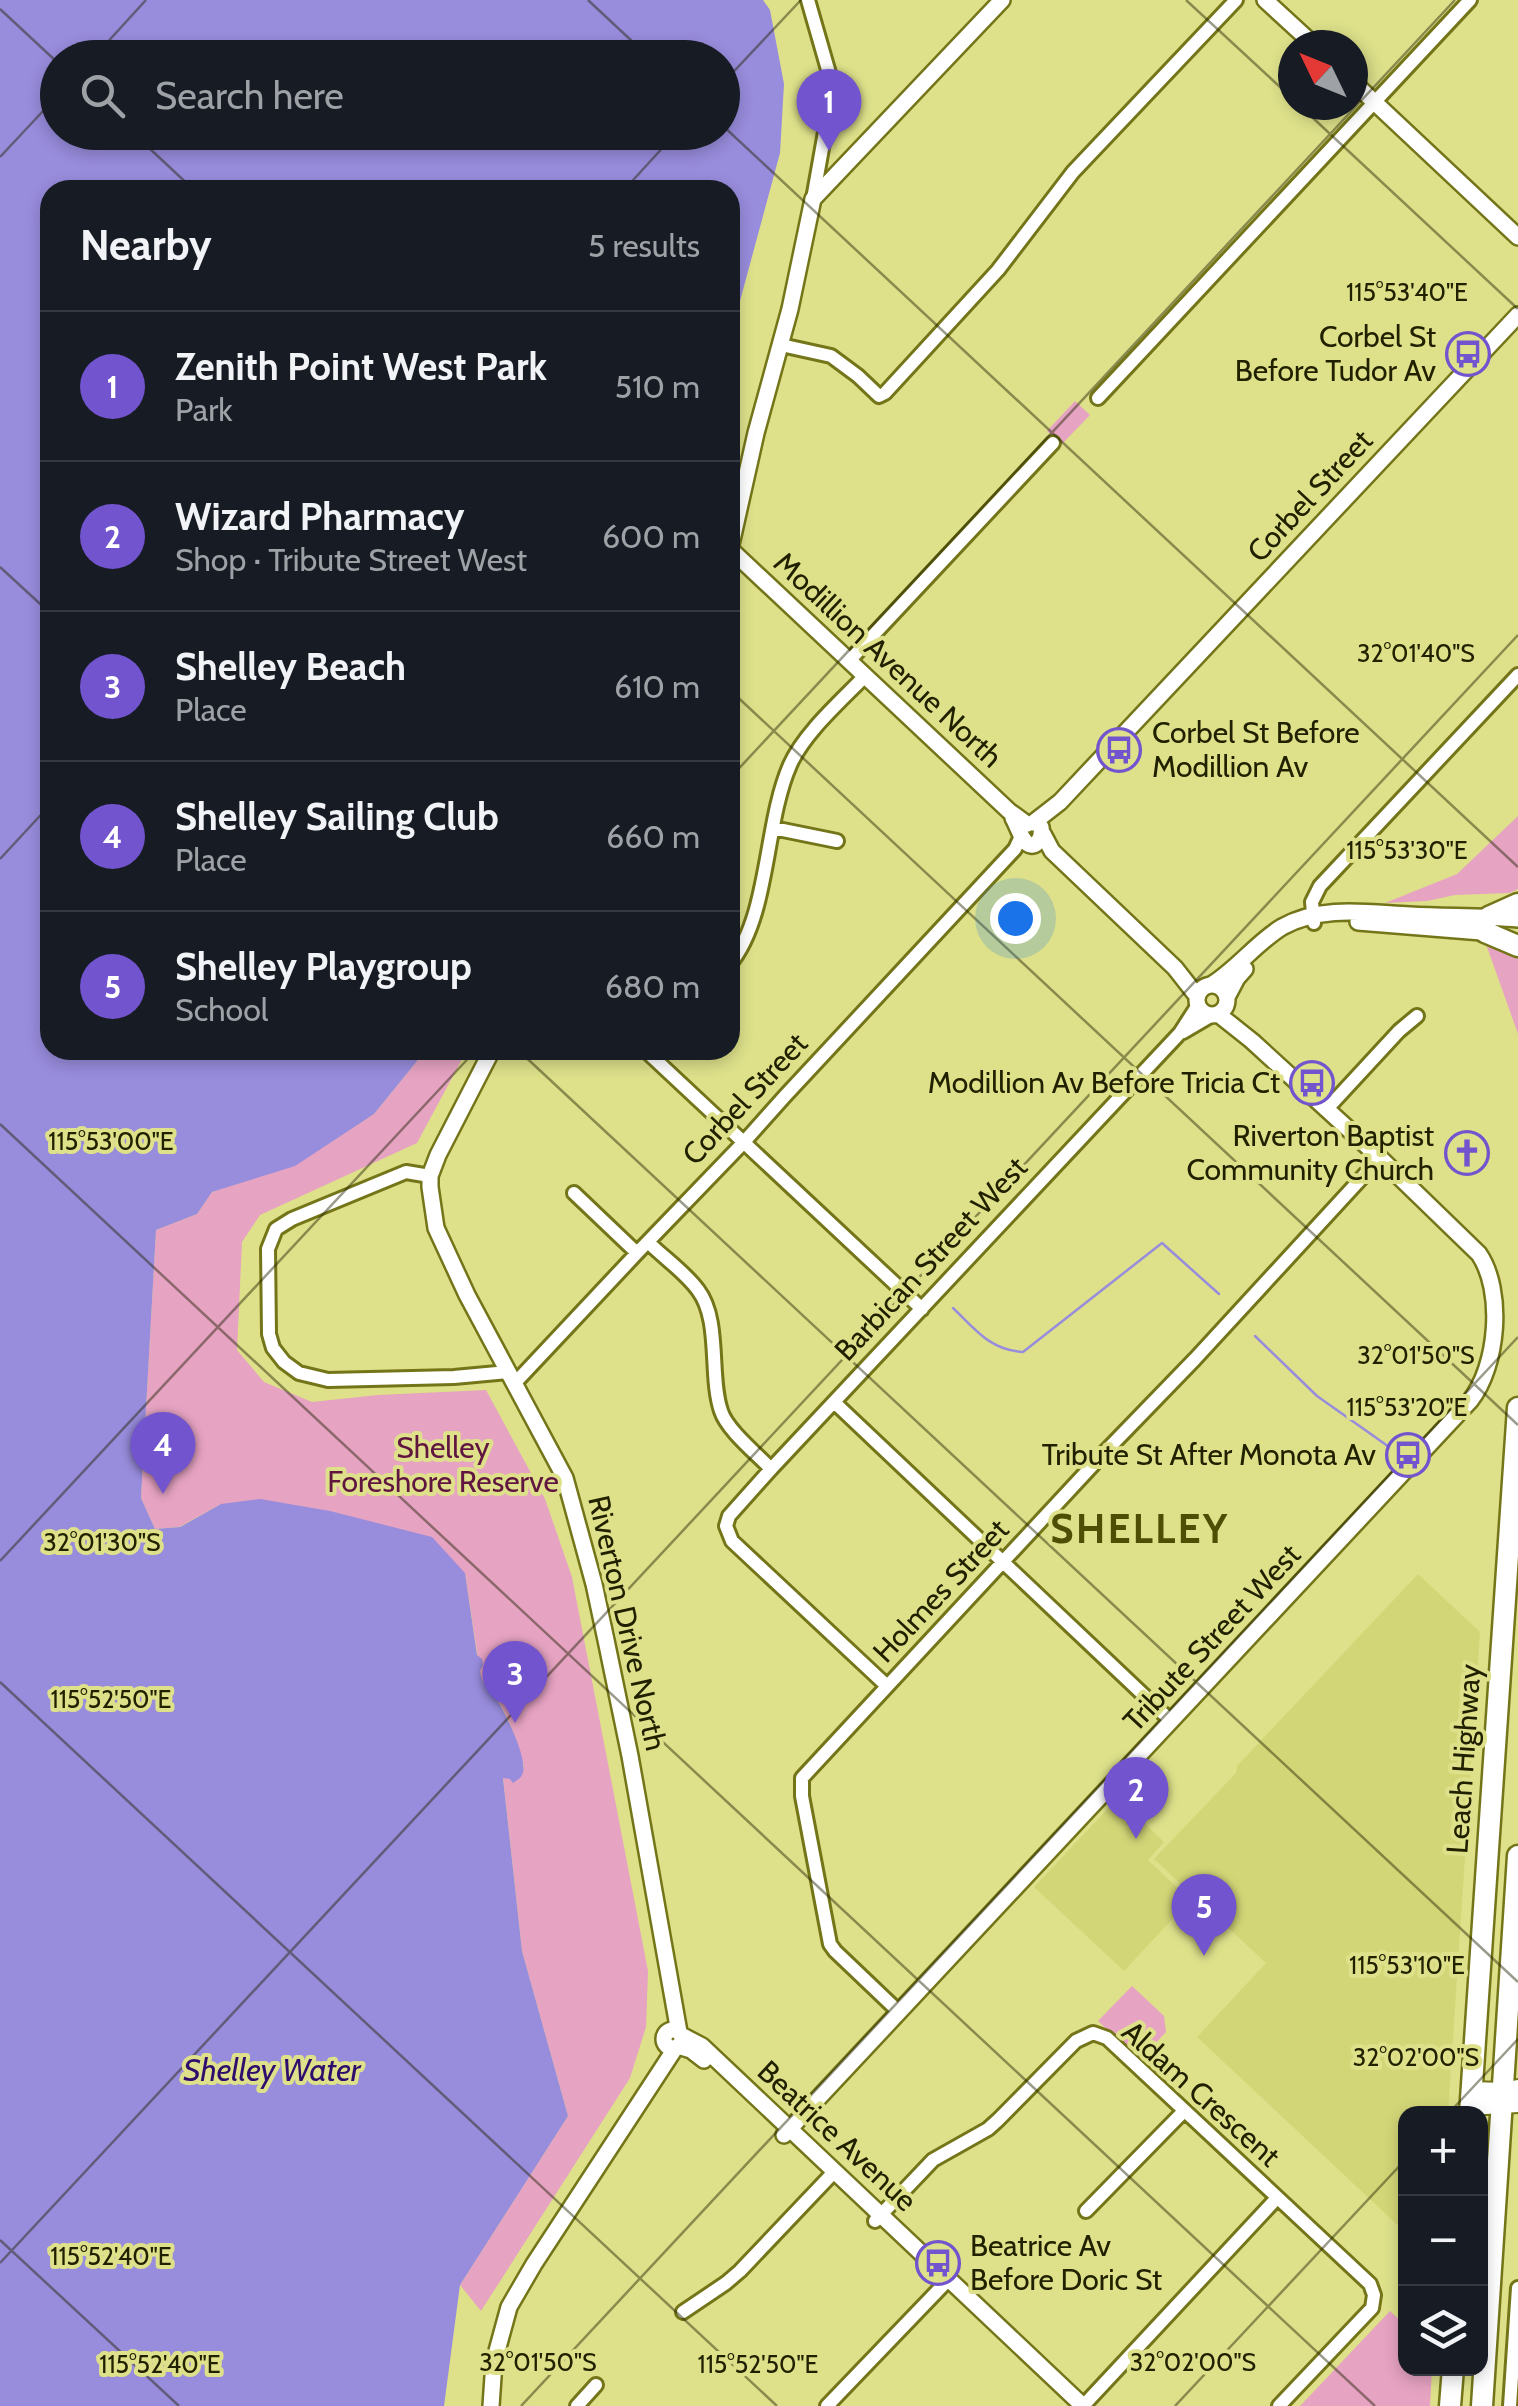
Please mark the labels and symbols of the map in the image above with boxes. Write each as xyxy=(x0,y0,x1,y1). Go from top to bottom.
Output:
north arrow xyxy=(1278,30,1368,120)
pin: 1 xyxy=(796,68,862,151)
text: 115°53'40"E xyxy=(1346,277,1468,307)
place label: Corbel St Before Tudor Av xyxy=(1235,318,1436,389)
bus stop icon: Corbel St Before Tudor Av xyxy=(1445,331,1491,377)
street label: Corbel Street xyxy=(1239,422,1380,569)
street label: Modillion Avenue North xyxy=(766,544,1010,775)
text: 32°01'40"S xyxy=(1357,638,1475,668)
place label: Corbel St Before Modillion Av xyxy=(1152,714,1360,785)
bus stop icon: Corbel St Before Modillion Av xyxy=(1096,727,1142,773)
text: 115°53'30"E xyxy=(1346,835,1468,865)
your location xyxy=(990,893,1041,944)
street label: Corbel Street xyxy=(674,1025,815,1172)
bus stop icon: Modillion Av Before Tricia Ct xyxy=(1289,1060,1335,1106)
place label: Modillion Av Before Tricia Ct xyxy=(928,1064,1280,1101)
place label: Riverton Baptist Community Church xyxy=(1187,1117,1434,1188)
text: 115°53'00"E xyxy=(48,1126,174,1156)
church icon: Riverton Baptist Community Church xyxy=(1444,1130,1490,1176)
street label: Barbican Street West xyxy=(827,1149,1035,1368)
text: 32°01'50"S xyxy=(1357,1340,1475,1370)
text: 115°53'20"E xyxy=(1347,1392,1467,1422)
pin: 4 xyxy=(130,1412,196,1494)
park label: Shelley Foreshore Reserve xyxy=(327,1429,559,1500)
bus stop icon: Tribute St After Monota Av xyxy=(1385,1432,1431,1478)
place label: Tribute St After Monota Av xyxy=(1042,1436,1376,1473)
street label: Riverton Drive North xyxy=(580,1492,675,1754)
district label: SHELLEY xyxy=(1050,1504,1230,1553)
street label: Holmes Street xyxy=(865,1511,1016,1670)
text: 32°01'30"S xyxy=(43,1527,161,1557)
street label: Tribute Street West xyxy=(1115,1536,1308,1739)
pin: 3 xyxy=(482,1640,548,1723)
street label: Leach Highway xyxy=(1438,1663,1489,1855)
text: 115°52'50"E xyxy=(51,1684,171,1714)
pin: 2 xyxy=(1104,1756,1168,1839)
pin: 5 xyxy=(1172,1874,1236,1956)
text: 115°53'10"E xyxy=(1349,1950,1465,1980)
street label: Aldam Crescent xyxy=(1115,2013,1288,2174)
text: 32°02'00"S xyxy=(1353,2042,1479,2072)
water label: Shelley Water xyxy=(183,2050,362,2089)
street label: Beatrice Avenue xyxy=(750,2053,925,2219)
place label: Beatrice Av Before Doric St xyxy=(970,2227,1162,2298)
bus stop icon: Beatrice Av Before Doric St xyxy=(915,2240,961,2286)
text: 115°52'40"E xyxy=(50,2241,172,2271)
text: 32°01'50"S xyxy=(479,2347,597,2377)
text: 32°02'00"S xyxy=(1130,2347,1256,2377)
text: 115°52'40"E xyxy=(99,2349,221,2379)
text: 115°52'50"E xyxy=(698,2349,818,2379)

